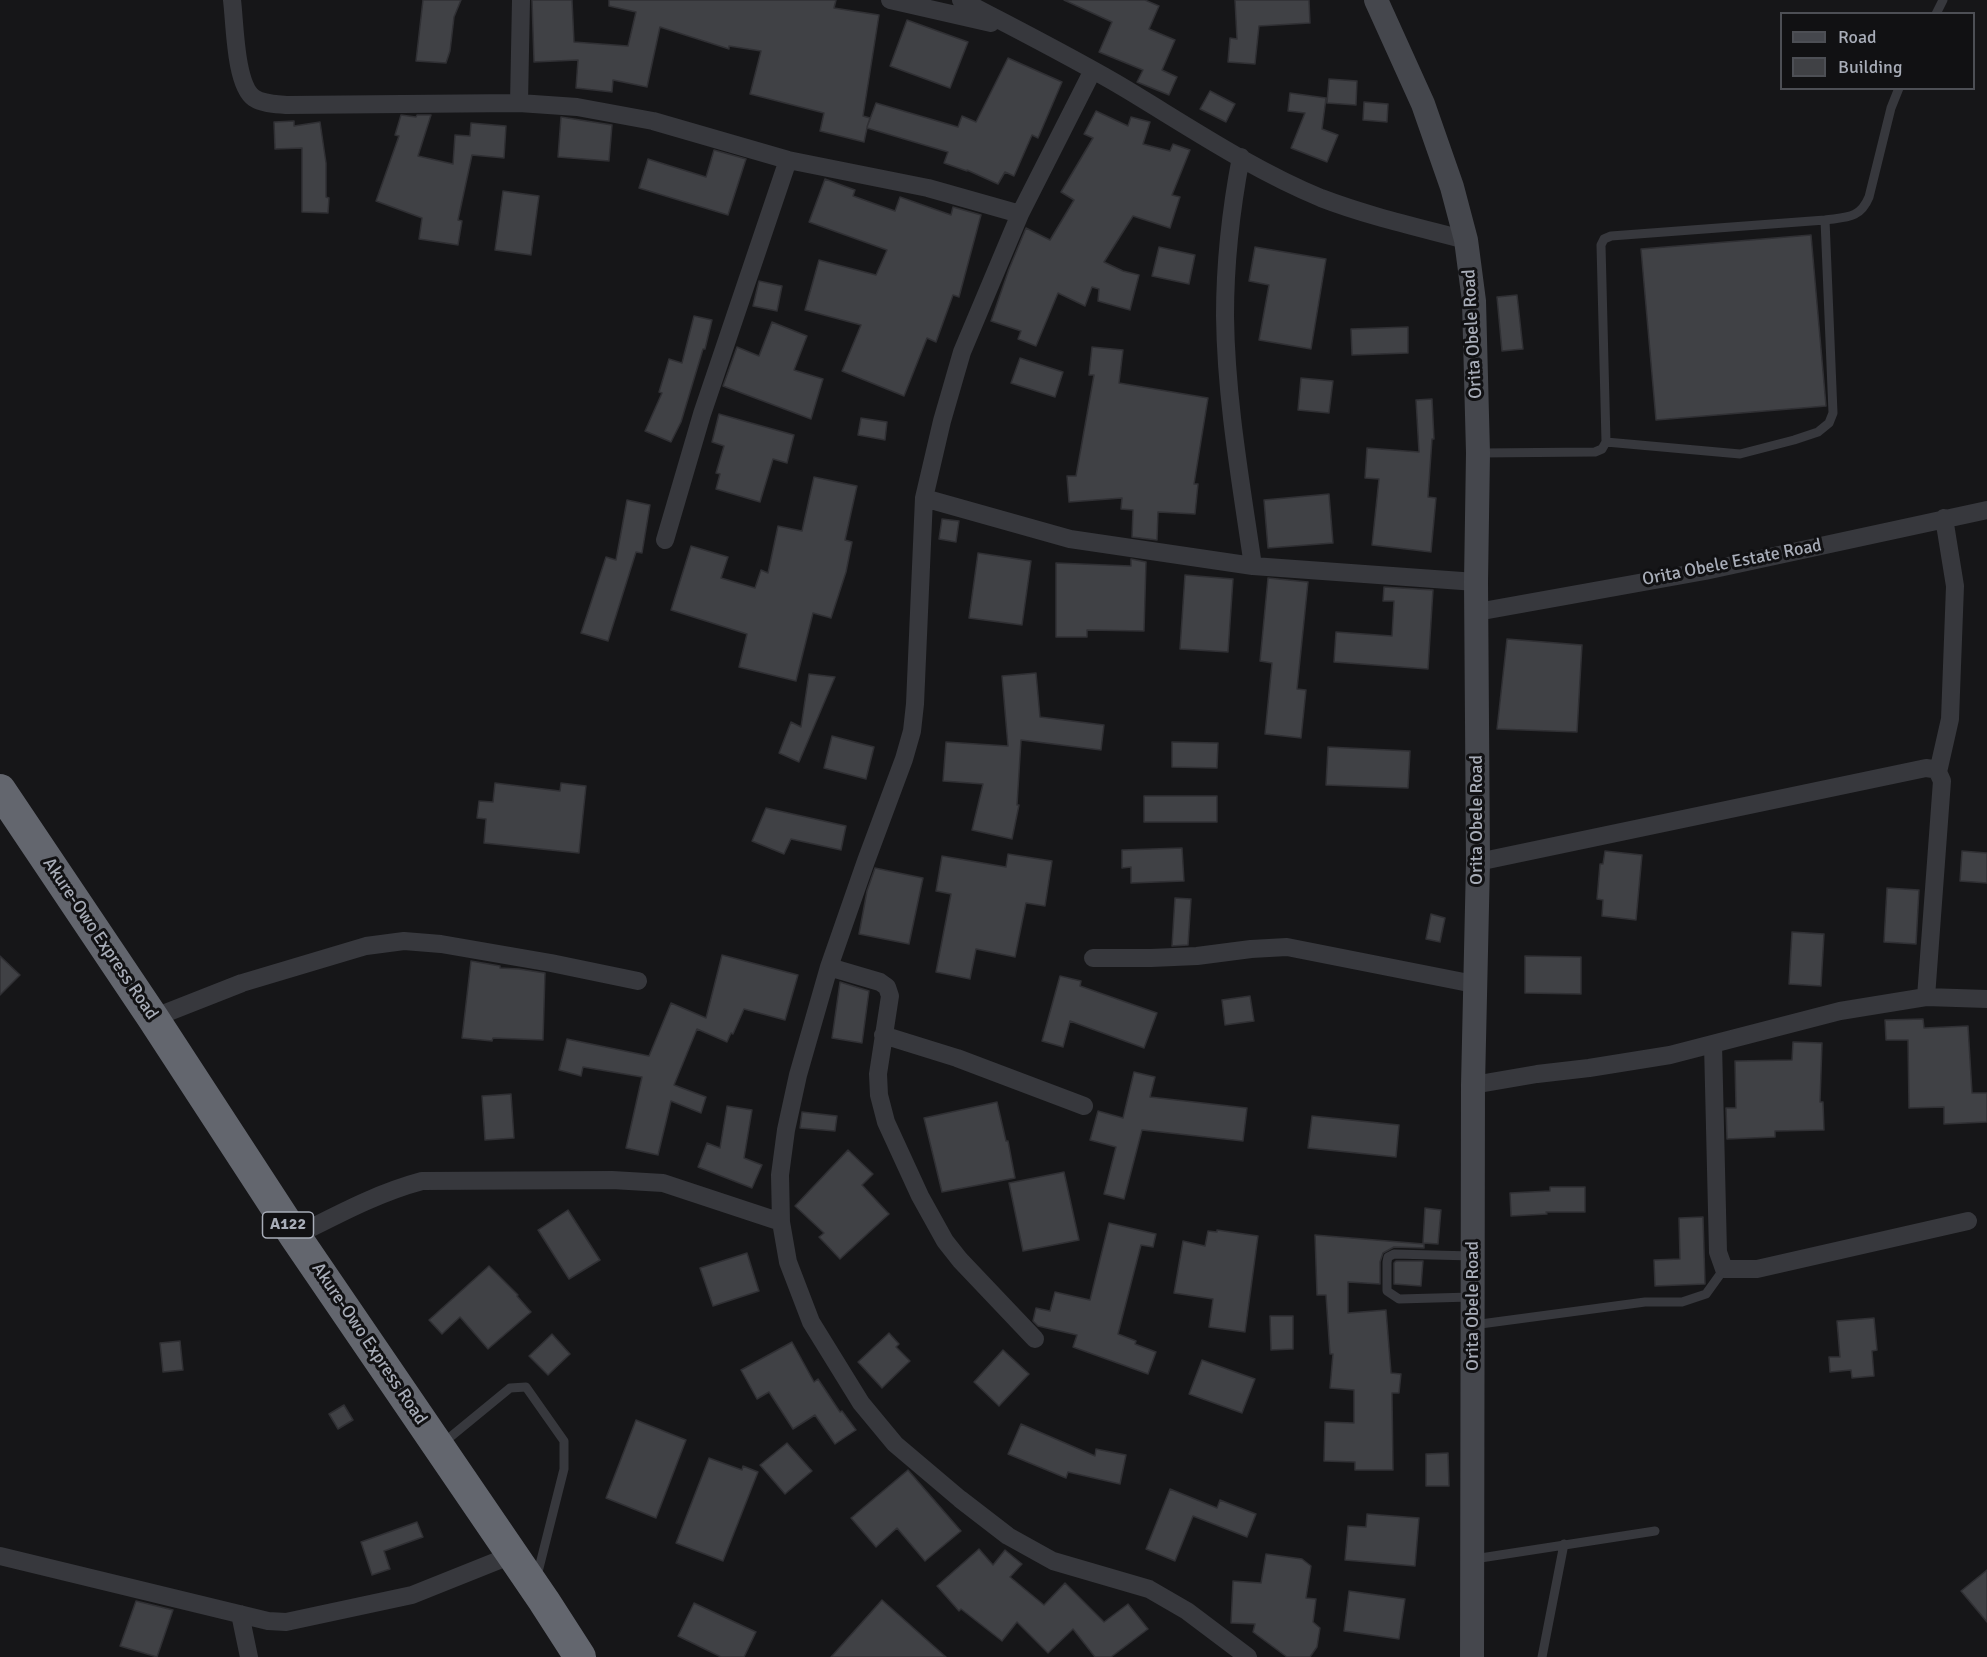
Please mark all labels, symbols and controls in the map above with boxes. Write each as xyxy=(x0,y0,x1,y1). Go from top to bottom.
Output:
legend xyxy=(1780,12,1975,90)
text: Road xyxy=(1838,26,1877,48)
text: Building xyxy=(1838,56,1902,78)
street label: Orita Obele Road xyxy=(1459,269,1487,399)
street label: Orita Obele Estate Road xyxy=(1640,535,1824,591)
street label: Orita Obele Road xyxy=(1466,755,1488,885)
street label: Akure-Owo Express Road xyxy=(38,854,162,1024)
road number: A122 xyxy=(262,1212,314,1238)
street label: Orita Obele Road xyxy=(1462,1241,1484,1371)
street label: Akure-Owo Express Road xyxy=(307,1259,431,1429)

